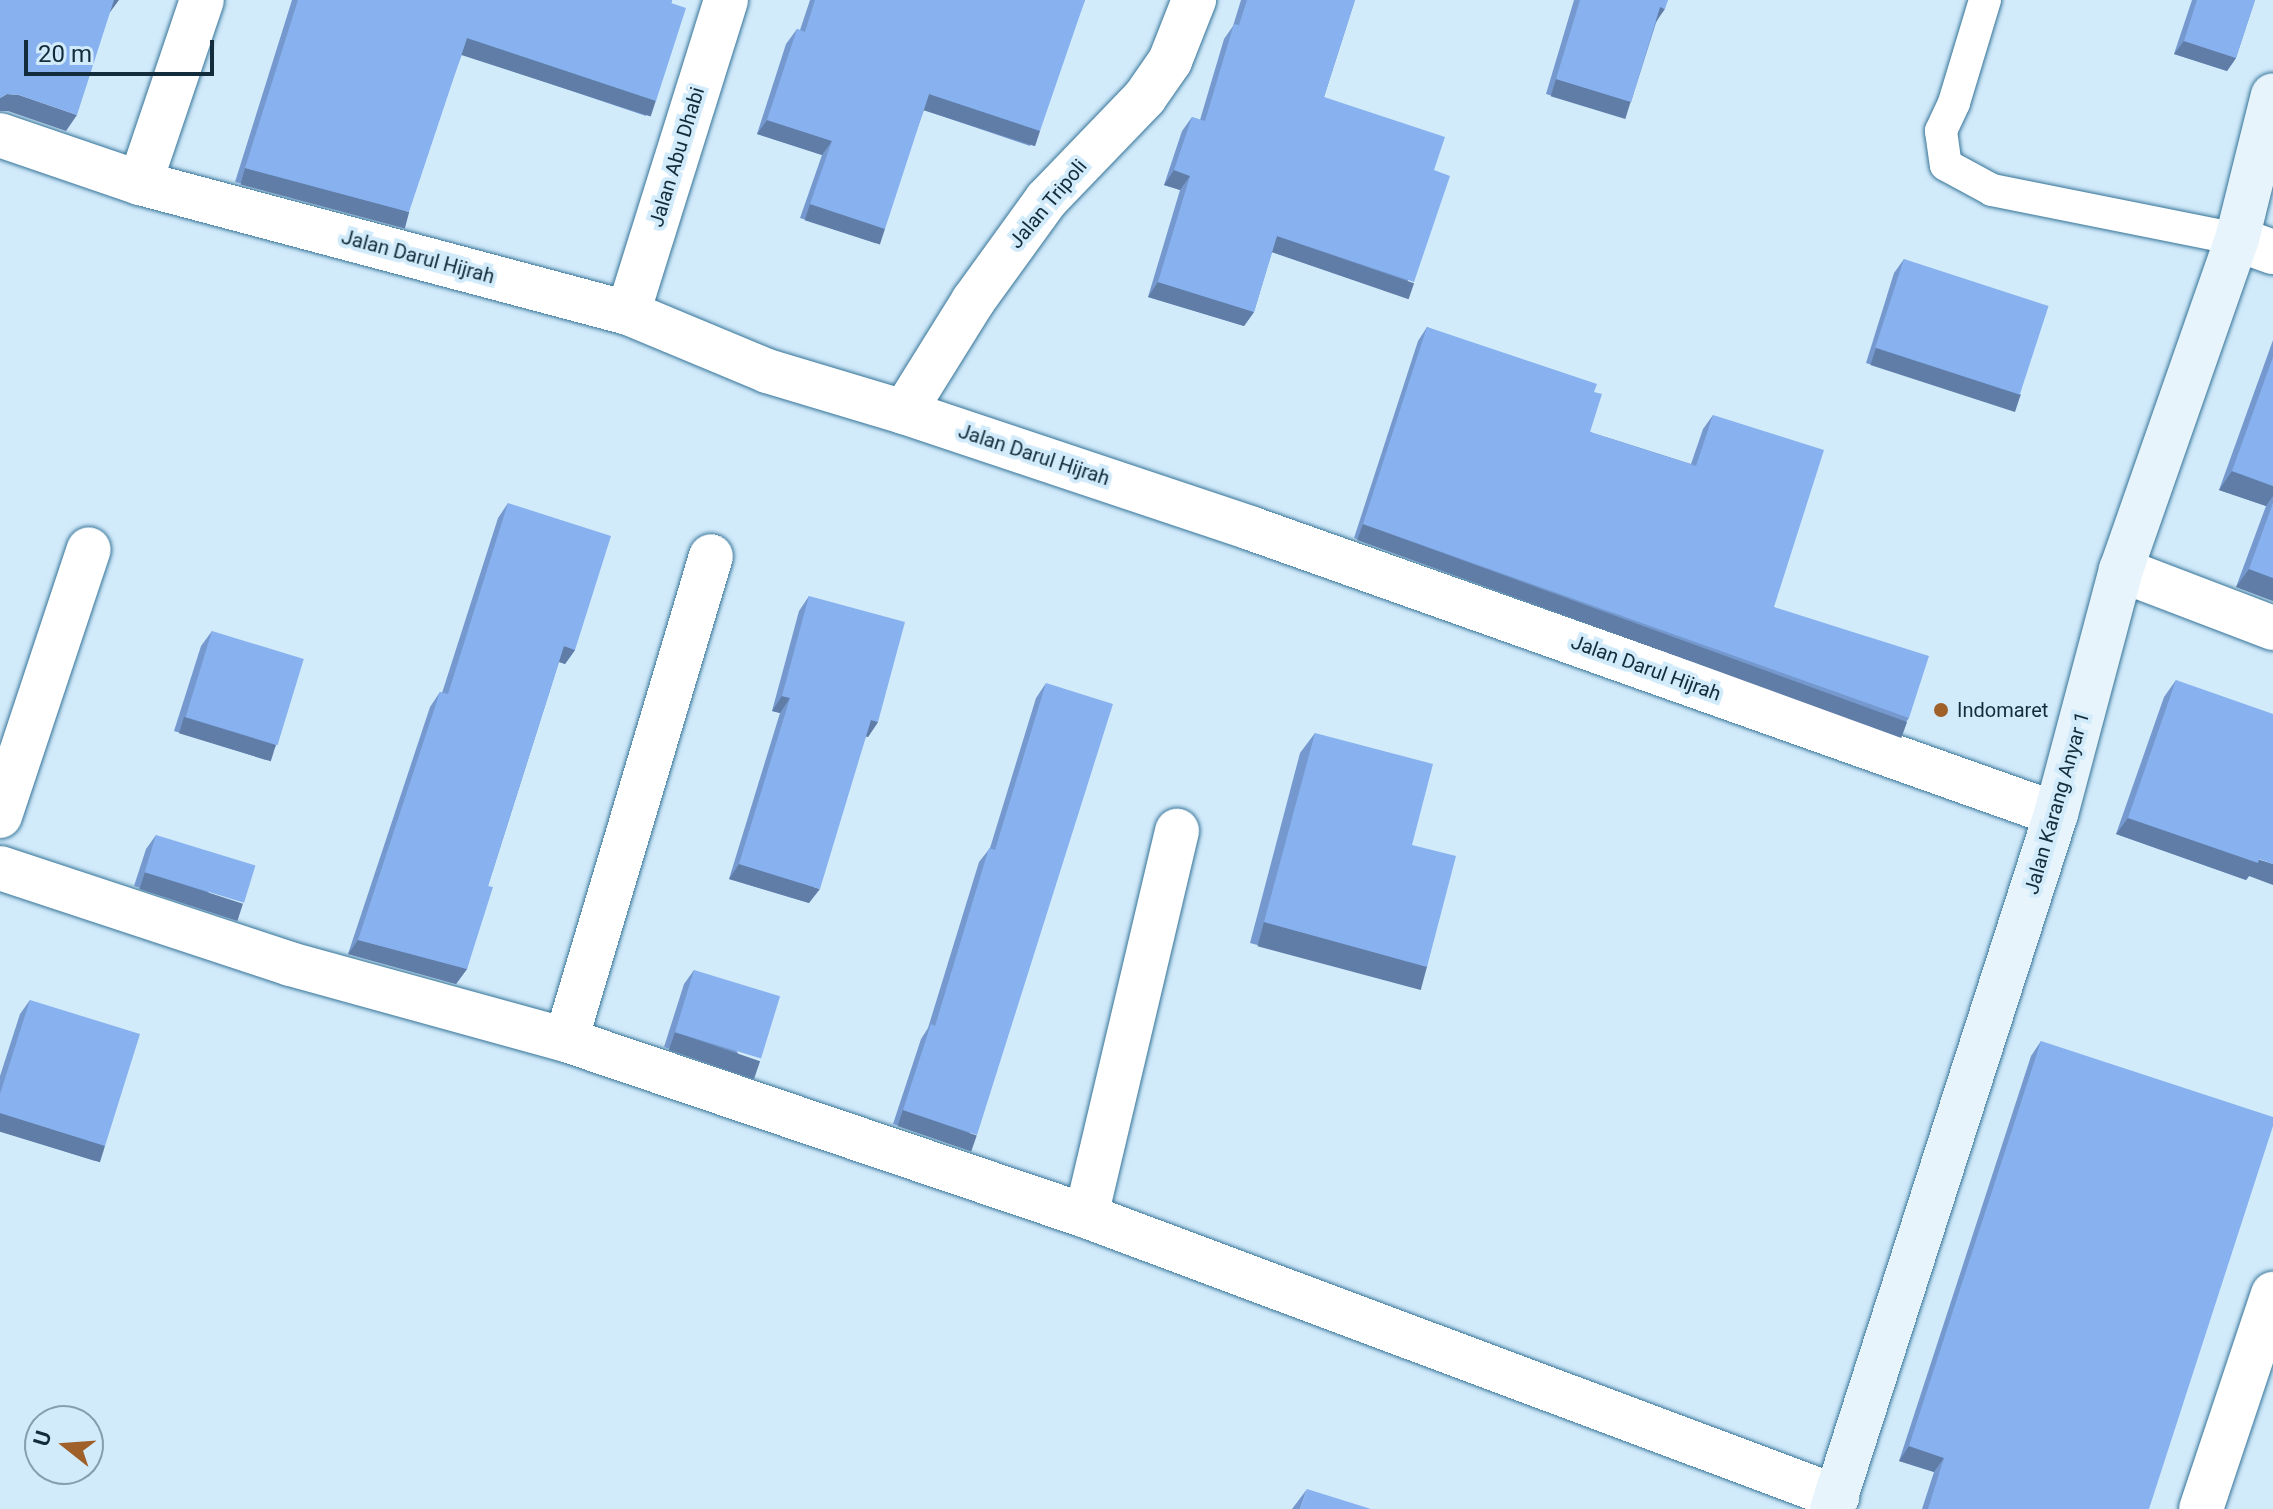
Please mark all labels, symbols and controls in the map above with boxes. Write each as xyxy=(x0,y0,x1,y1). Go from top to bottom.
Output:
scale bar xyxy=(28,24,218,74)
text: 20 m xyxy=(38,40,92,68)
street label: Jalan Abu Dhabi xyxy=(644,84,710,230)
street label: Jalan Tripoli xyxy=(1004,155,1092,253)
street label: Jalan Darul Hijrah xyxy=(339,225,497,289)
street label: Jalan Darul Hijrah xyxy=(955,419,1113,491)
street label: Jalan Darul Hijrah xyxy=(1568,630,1724,706)
place label: Indomaret xyxy=(1957,698,2048,722)
marker: Indomaret xyxy=(1932,701,1950,719)
street label: Jalan Karang Anyar 1 xyxy=(2019,709,2095,897)
north arrow xyxy=(24,1405,104,1485)
text: U xyxy=(28,1428,57,1449)

